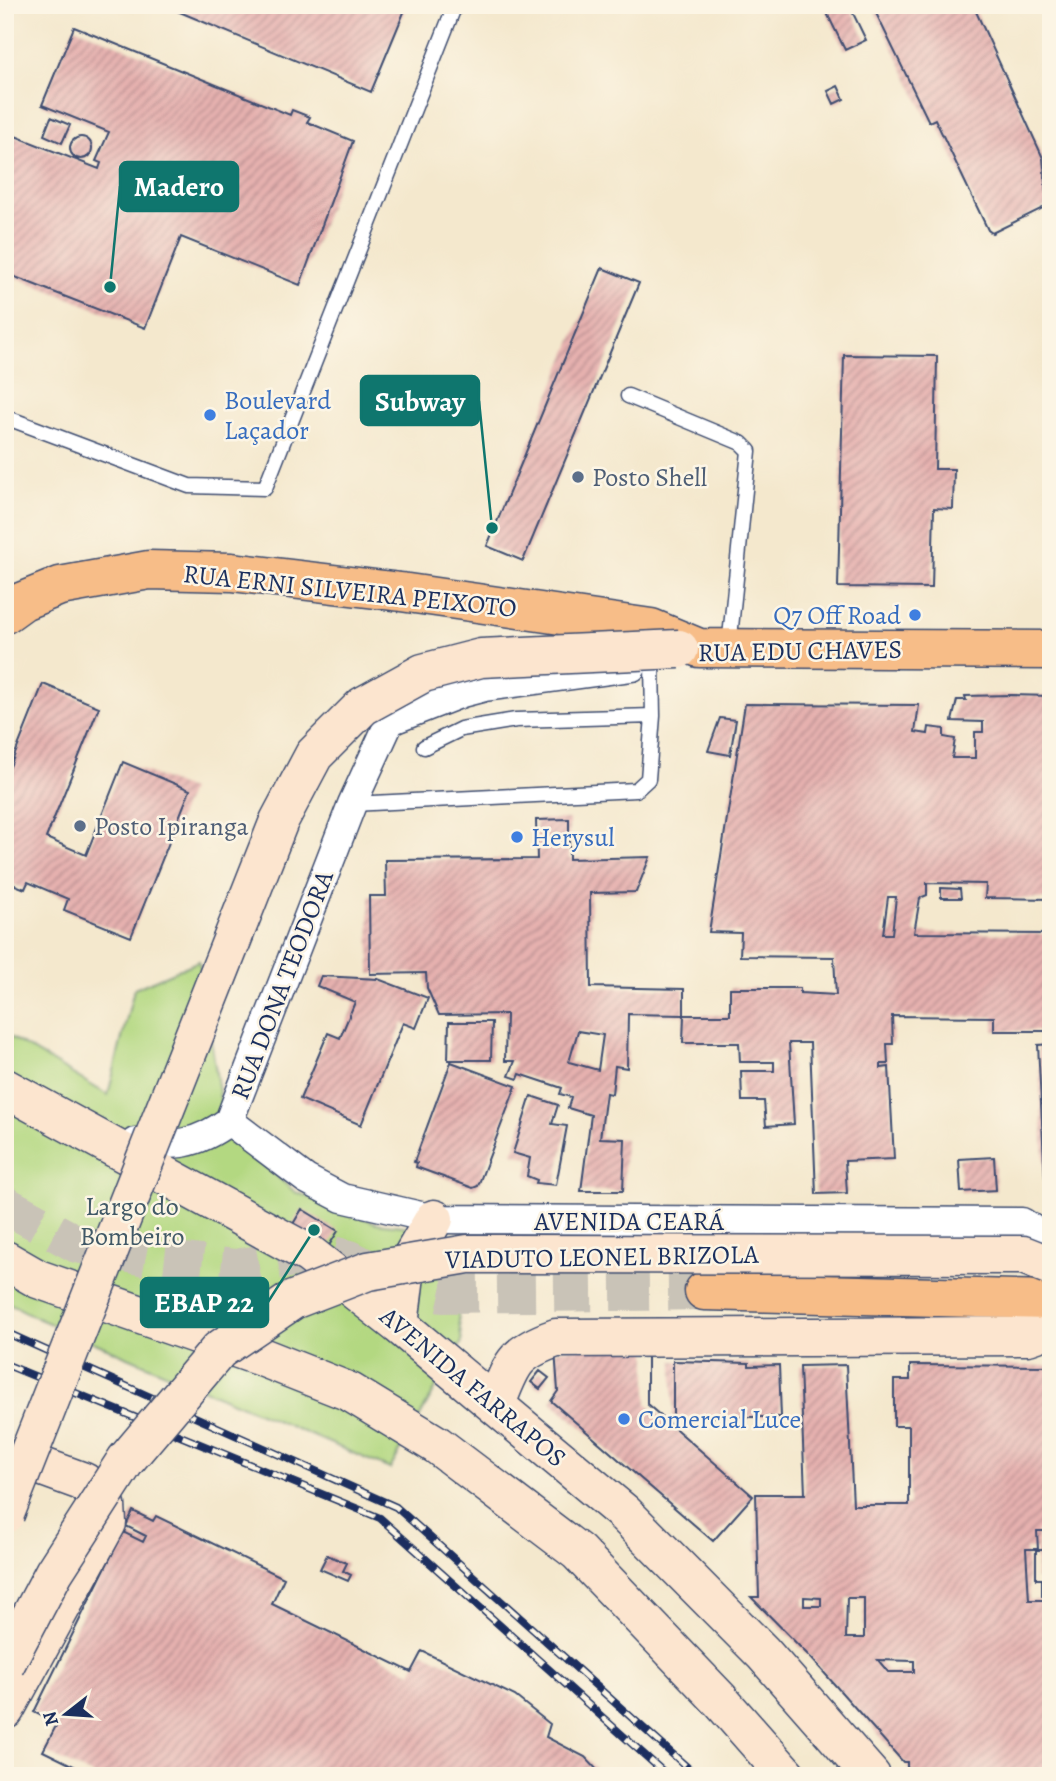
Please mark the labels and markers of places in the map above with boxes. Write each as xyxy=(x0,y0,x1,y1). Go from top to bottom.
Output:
callout: Madero xyxy=(120,162,238,211)
callout: Subway xyxy=(361,376,479,425)
place label: Boulevard Laçador xyxy=(224,383,331,448)
marker: Boulevard Laçador xyxy=(202,407,218,423)
place label: Posto Shell xyxy=(592,460,707,495)
marker: Posto Shell xyxy=(570,469,586,485)
place label: Q7 Off Road xyxy=(773,598,901,633)
marker: Q7 Off Road xyxy=(907,607,923,623)
place label: Posto Ipiranga xyxy=(94,809,249,844)
marker: Posto Ipiranga xyxy=(72,818,88,834)
place label: Herysul xyxy=(531,820,615,855)
marker: Herysul xyxy=(509,829,525,845)
callout: EBAP 22 xyxy=(141,1278,268,1327)
place label: Comercial Luce xyxy=(638,1402,801,1437)
marker: Comercial Luce xyxy=(616,1411,632,1427)

